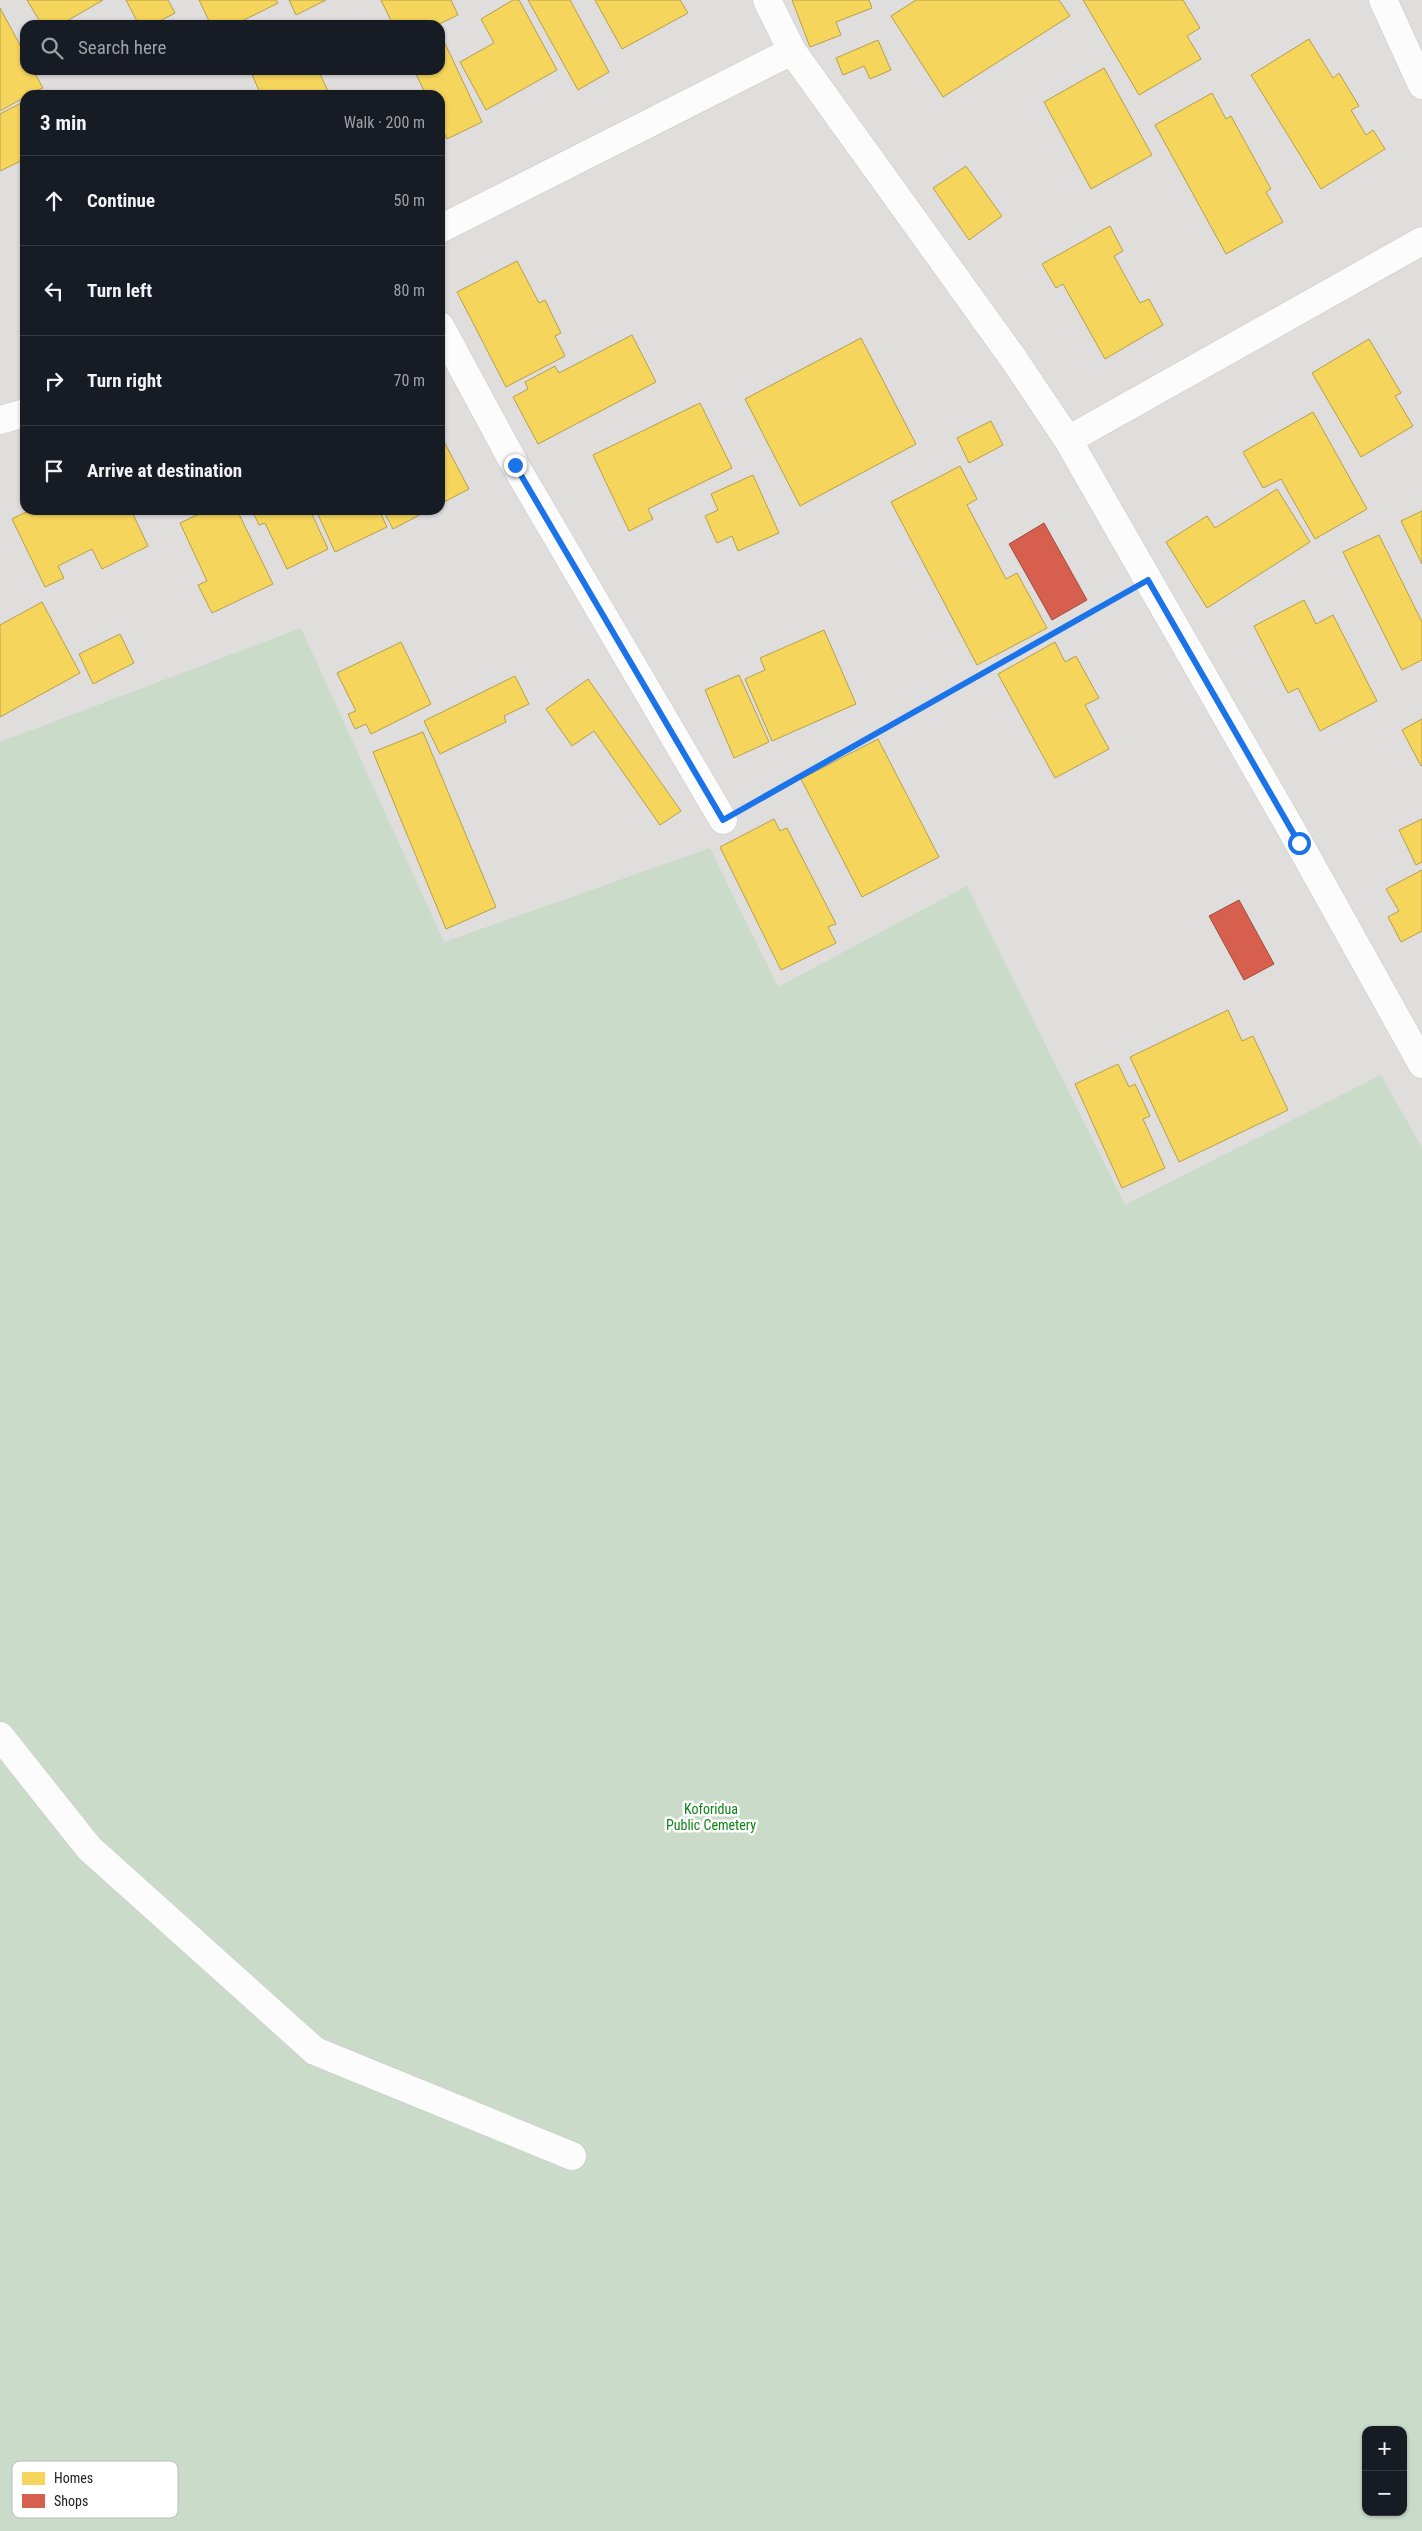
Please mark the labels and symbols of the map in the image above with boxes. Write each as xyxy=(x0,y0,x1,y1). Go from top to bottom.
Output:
route end xyxy=(504,454,527,477)
route start xyxy=(1288,832,1311,855)
park label: Koforidua Public Cemetery xyxy=(666,1801,756,1833)
legend xyxy=(12,2461,178,2518)
text: Homes xyxy=(54,2470,93,2486)
text: Shops xyxy=(54,2493,88,2509)

